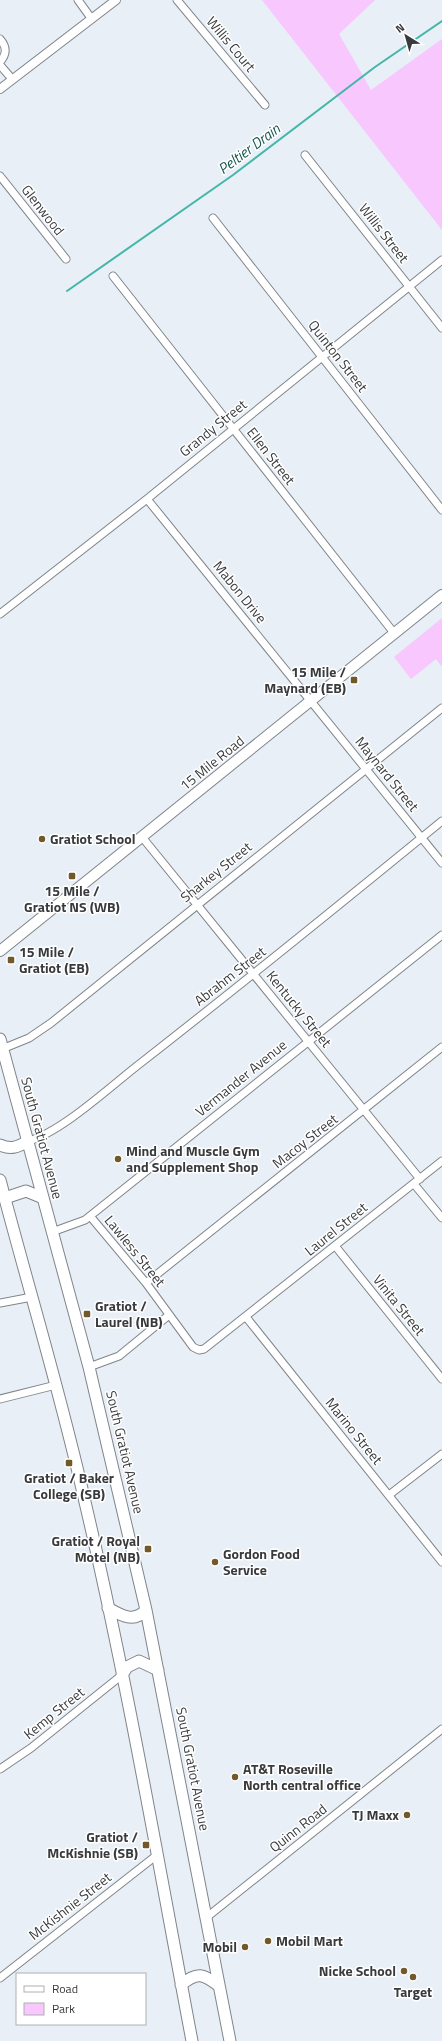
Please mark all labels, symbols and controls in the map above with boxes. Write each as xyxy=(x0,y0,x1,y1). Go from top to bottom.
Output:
street label: Willis Court xyxy=(202,11,261,76)
north arrow xyxy=(386,16,426,56)
text: N xyxy=(392,19,408,37)
water label: Peltier Drain xyxy=(213,117,285,180)
street label: Glenwood xyxy=(17,180,70,239)
street label: Willis Street xyxy=(354,198,414,267)
street label: Quinton Street xyxy=(304,315,373,396)
street label: Grandy Street xyxy=(174,394,251,461)
street label: Ellen Street xyxy=(242,422,301,489)
street label: Mabon Drive xyxy=(209,556,272,627)
place label: 15 Mile / Maynard (EB) xyxy=(264,661,346,698)
marker: 15 Mile / Maynard (EB) xyxy=(349,675,359,685)
street label: 15 Mile Road xyxy=(175,730,248,795)
street label: Maynard Street xyxy=(351,732,424,816)
place label: Gratiot School xyxy=(50,828,136,849)
marker: Gratiot School xyxy=(37,834,47,844)
street label: Sharkey Street xyxy=(176,836,256,907)
marker: 15 Mile / Gratiot NS (WB) xyxy=(67,871,77,881)
place label: 15 Mile / Gratiot NS (WB) xyxy=(24,880,120,917)
place label: 15 Mile / Gratiot (EB) xyxy=(19,941,89,978)
street label: Abrahm Street xyxy=(189,941,270,1010)
marker: 15 Mile / Gratiot (EB) xyxy=(6,955,16,965)
street label: Kentucky Street xyxy=(262,966,337,1052)
street label: Vermander Avenue xyxy=(191,1034,291,1121)
street label: South Gratiot Avenue xyxy=(16,1075,69,1201)
street label: Macoy Street xyxy=(268,1108,342,1173)
place label: Mind and Muscle Gym and Supplement Shop xyxy=(126,1140,260,1177)
marker: Mind and Muscle Gym and Supplement Shop xyxy=(113,1154,123,1164)
street label: Laurel Street xyxy=(300,1197,372,1260)
street label: Lawless Street xyxy=(100,1210,171,1291)
street label: Vinita Street xyxy=(368,1270,431,1340)
place label: Gratiot / Laurel (NB) xyxy=(95,1295,163,1332)
marker: Gratiot / Laurel (NB) xyxy=(82,1309,92,1319)
street label: South Gratiot Avenue xyxy=(101,1388,150,1515)
street label: Marino Street xyxy=(321,1393,388,1469)
marker: Gratiot / Baker College (SB) xyxy=(64,1458,74,1468)
place label: Gratiot / Baker College (SB) xyxy=(24,1467,114,1504)
place label: Gratiot / Royal Motel (NB) xyxy=(51,1530,140,1567)
place label: Gordon Food Service xyxy=(223,1543,300,1580)
marker: Gratiot / Royal Motel (NB) xyxy=(143,1544,153,1554)
marker: Gordon Food Service xyxy=(210,1557,220,1567)
street label: Kemp Street xyxy=(19,1681,89,1744)
street label: South Gratiot Avenue xyxy=(171,1705,216,1833)
place label: AT&T Roseville North central office xyxy=(243,1758,361,1795)
marker: AT&T Roseville North central office xyxy=(230,1772,240,1782)
street label: Quinn Road xyxy=(264,1798,331,1857)
place label: TJ Maxx xyxy=(352,1804,399,1825)
marker: TJ Maxx xyxy=(402,1810,412,1820)
place label: Gratiot / McKishnie (SB) xyxy=(47,1826,138,1863)
marker: Gratiot / McKishnie (SB) xyxy=(141,1840,151,1850)
street label: McKishnie Street xyxy=(24,1867,115,1945)
place label: Mobil Mart xyxy=(276,1930,343,1951)
place label: Mobil xyxy=(203,1936,237,1957)
marker: Mobil Mart xyxy=(263,1936,273,1946)
marker: Mobil xyxy=(240,1942,250,1952)
place label: Nicke School xyxy=(319,1960,396,1981)
marker: Nicke School xyxy=(399,1966,409,1976)
marker: Target xyxy=(408,1972,418,1982)
legend xyxy=(16,1973,146,2025)
text: Road xyxy=(52,1979,78,1998)
place label: Target xyxy=(394,1981,432,2002)
text: Park xyxy=(52,1999,75,2018)

